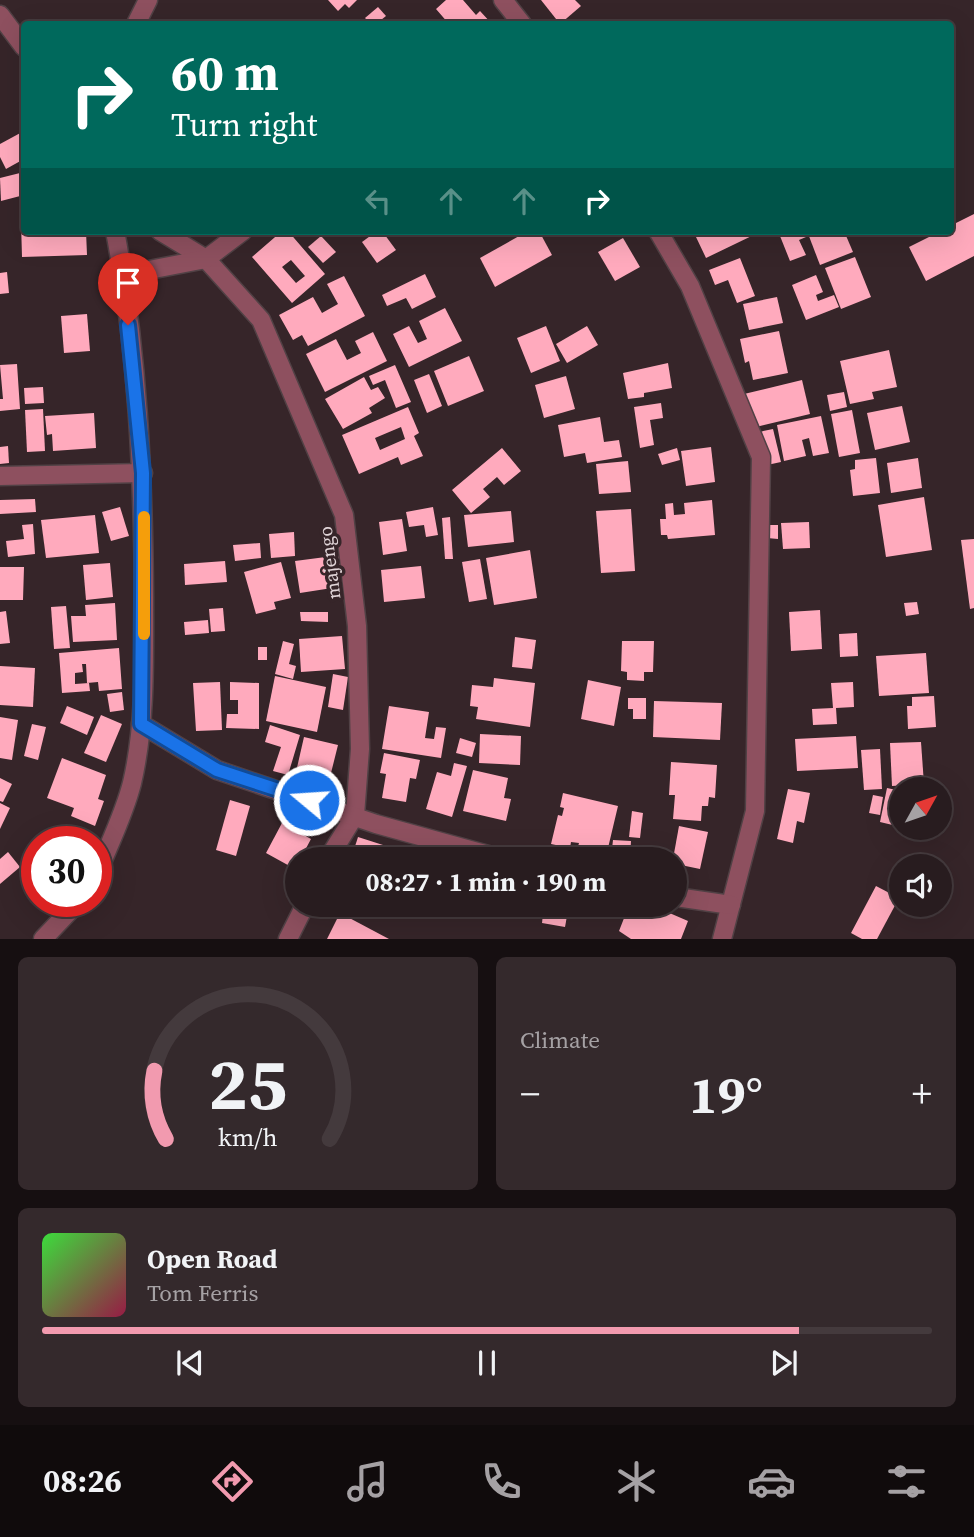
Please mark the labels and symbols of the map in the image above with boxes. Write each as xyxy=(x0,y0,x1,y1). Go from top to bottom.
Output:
pin xyxy=(98,253,158,325)
street label: majengo xyxy=(312,525,346,601)
position arrow xyxy=(272,763,346,837)
north arrow xyxy=(889,777,952,840)
speed limit sign: 30 xyxy=(21,826,112,917)

